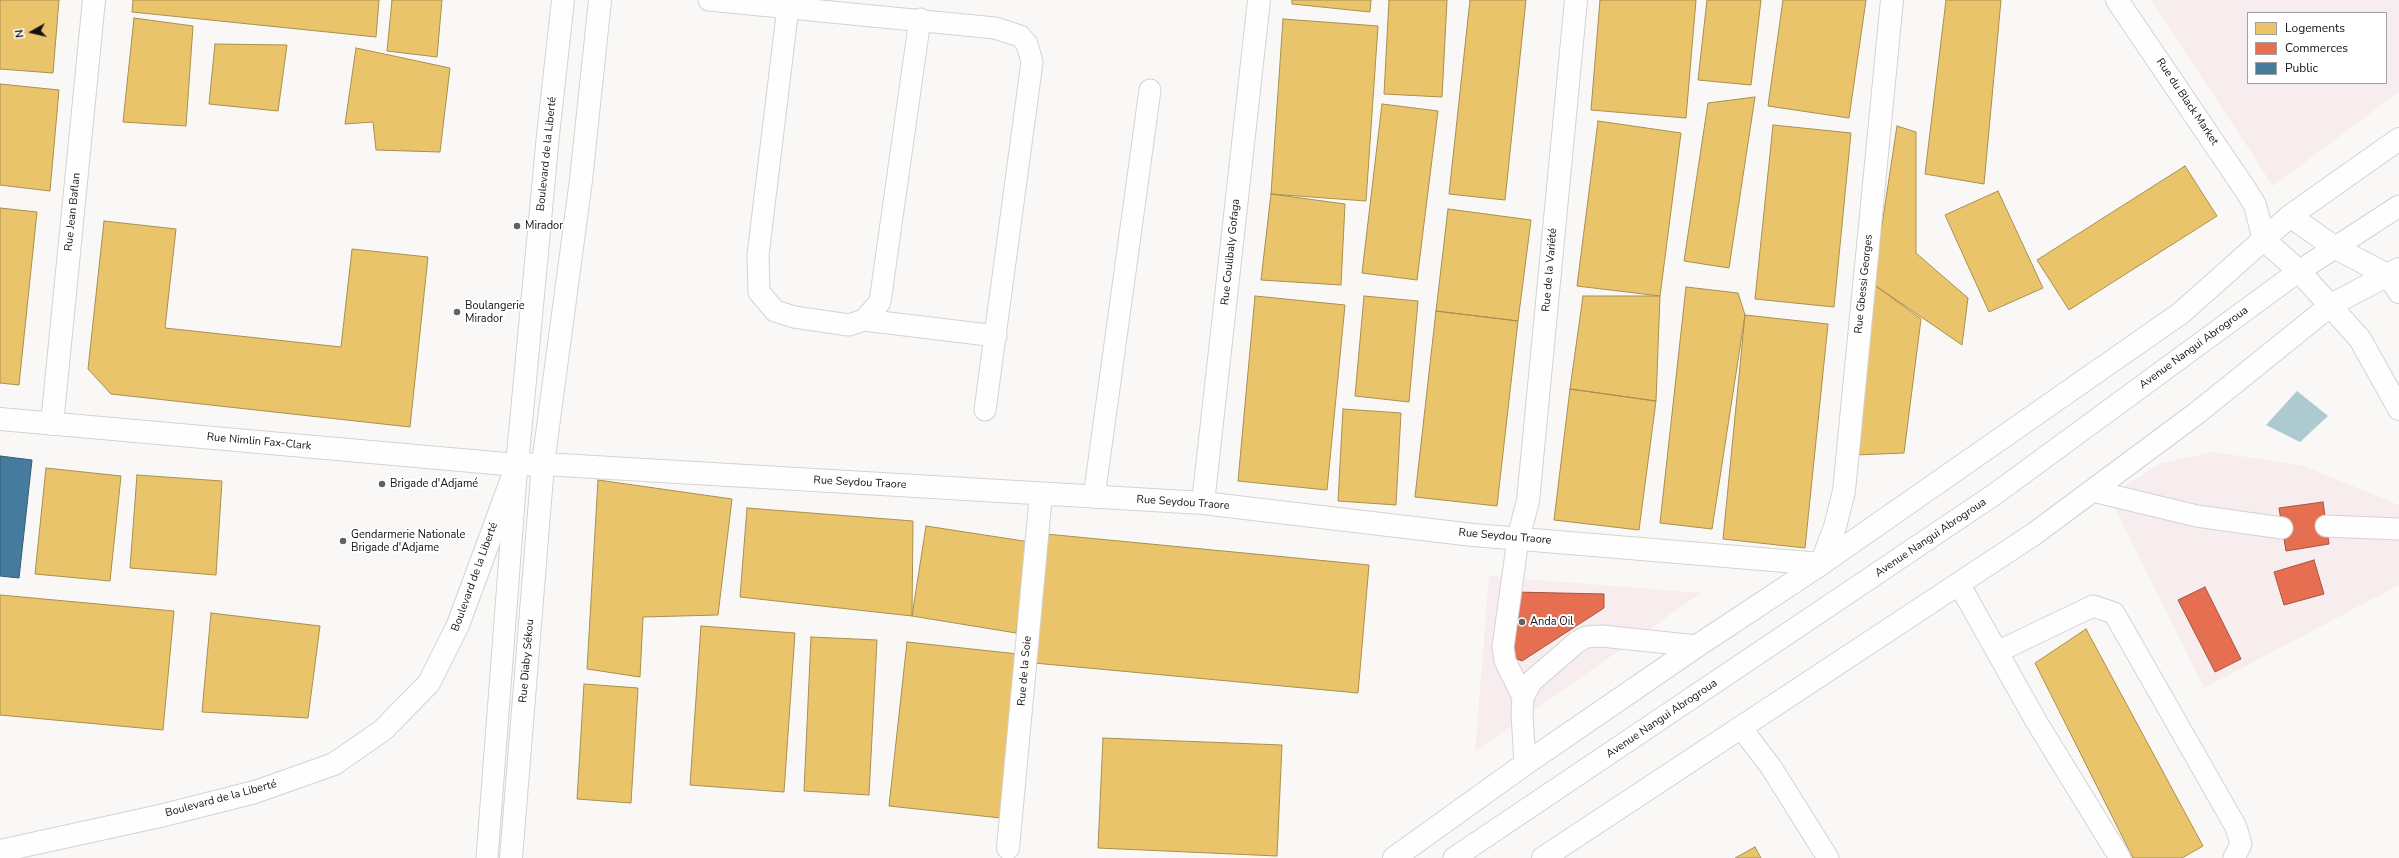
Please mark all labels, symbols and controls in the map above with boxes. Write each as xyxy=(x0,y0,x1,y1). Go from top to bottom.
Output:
north arrow xyxy=(12,12,52,52)
legend xyxy=(2247,12,2387,84)
text: Logements xyxy=(2285,20,2345,36)
text: N xyxy=(12,29,28,39)
text: Commerces xyxy=(2285,40,2348,56)
street label: Rue du Black Market xyxy=(2153,56,2221,148)
text: Public xyxy=(2285,60,2318,76)
street label: Boulevard de la Liberté xyxy=(534,96,560,212)
street label: Rue Jean Baflan xyxy=(62,172,84,252)
street label: Rue Coulibaly Gofaga xyxy=(1219,198,1243,306)
place label: Mirador xyxy=(525,219,563,233)
marker: Mirador xyxy=(512,221,522,231)
street label: Rue de la Variété xyxy=(1540,228,1560,312)
street label: Rue Gbessi Georges xyxy=(1852,234,1876,334)
place label: Boulangerie Mirador xyxy=(465,299,525,325)
street label: Avenue Nangui Abrogroua xyxy=(2137,304,2251,392)
marker: Boulangerie Mirador xyxy=(452,307,462,317)
street label: Rue Nimlin Fax-Clark xyxy=(206,431,312,453)
street label: Rue Seydou Traore xyxy=(813,474,907,492)
place label: Brigade d'Adjamé xyxy=(390,477,478,491)
marker: Brigade d'Adjamé xyxy=(377,479,387,489)
street label: Rue Seydou Traore xyxy=(1136,493,1230,513)
street label: Avenue Nangui Abrogroua xyxy=(1873,496,1989,580)
street label: Boulevard de la Liberté xyxy=(449,521,501,633)
street label: Rue Seydou Traore xyxy=(1458,526,1552,548)
place label: Gendarmerie Nationale Brigade d'Adjame xyxy=(351,528,465,554)
marker: Gendarmerie Nationale Brigade d'Adjame xyxy=(338,536,348,546)
place label: Anda Oil xyxy=(1530,615,1574,629)
marker: Anda Oil xyxy=(1517,617,1527,627)
street label: Rue Diaby Sékou xyxy=(517,619,537,703)
street label: Rue de la Soie xyxy=(1015,635,1035,707)
street label: Avenue Nangui Abrogroua xyxy=(1604,677,1720,761)
street label: Boulevard de la Liberté xyxy=(164,778,278,820)

